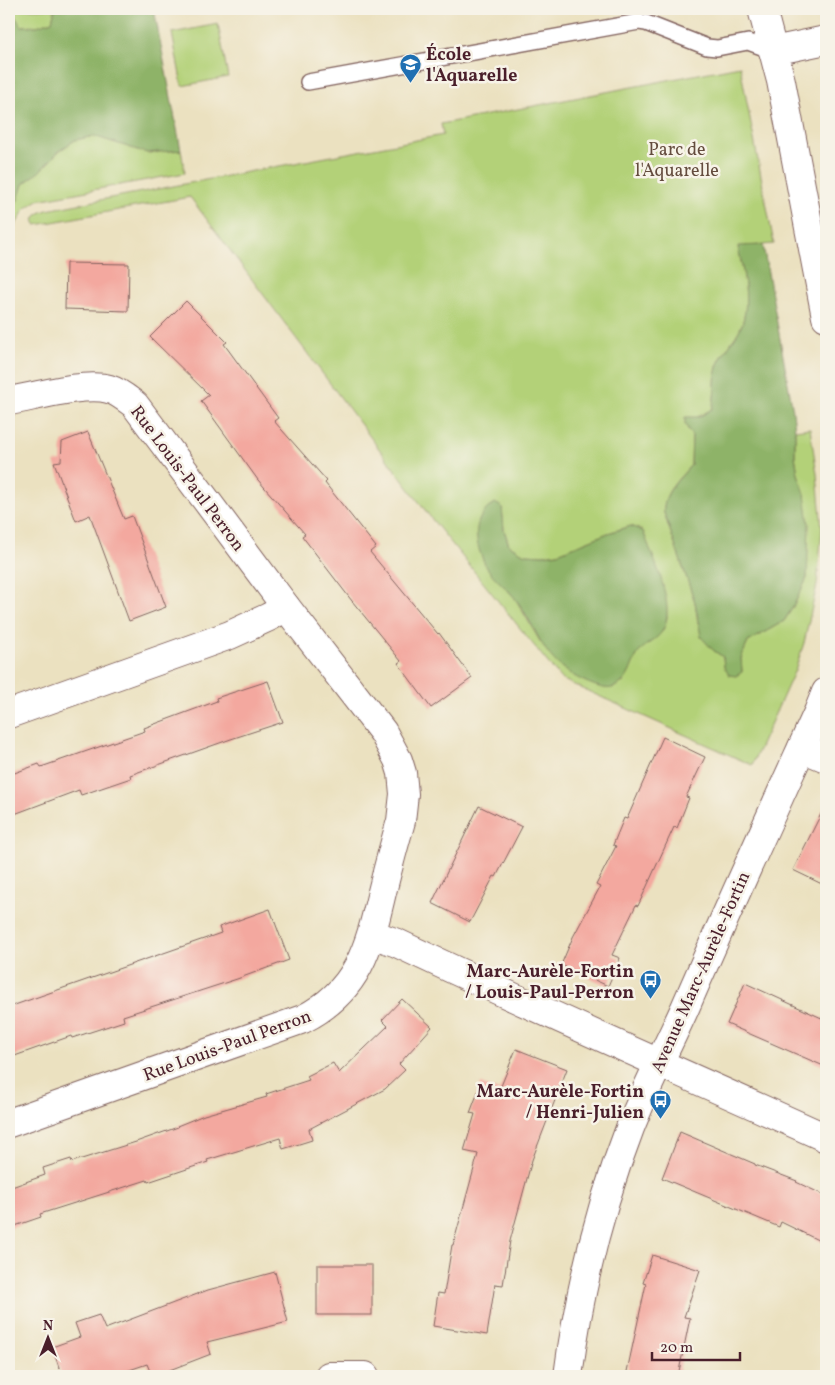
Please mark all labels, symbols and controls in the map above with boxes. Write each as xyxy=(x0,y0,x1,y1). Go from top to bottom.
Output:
place label: École l'Aquarelle xyxy=(426,43,517,89)
school or university icon: École l'Aquarelle xyxy=(398,52,422,83)
park label: Parc de l'Aquarelle xyxy=(635,138,719,184)
street label: Rue Louis-Paul Perron xyxy=(124,401,250,557)
street label: Avenue Marc-Aurèle-Fortin xyxy=(646,867,757,1078)
place label: Marc-Aurèle-Fortin / Louis-Paul-Perron xyxy=(465,960,634,1006)
bus stop icon: Marc-Aurèle-Fortin / Louis-Paul-Perron xyxy=(638,969,662,1000)
street label: Rue Louis-Paul Perron xyxy=(140,1004,315,1088)
place label: Marc-Aurèle-Fortin / Henri-Julien xyxy=(477,1080,644,1126)
bus stop icon: Marc-Aurèle-Fortin / Henri-Julien xyxy=(648,1089,672,1120)
north arrow xyxy=(22,1312,72,1362)
text: N xyxy=(43,1317,53,1336)
scale bar xyxy=(652,1330,740,1362)
text: 20 m xyxy=(660,1338,693,1359)

